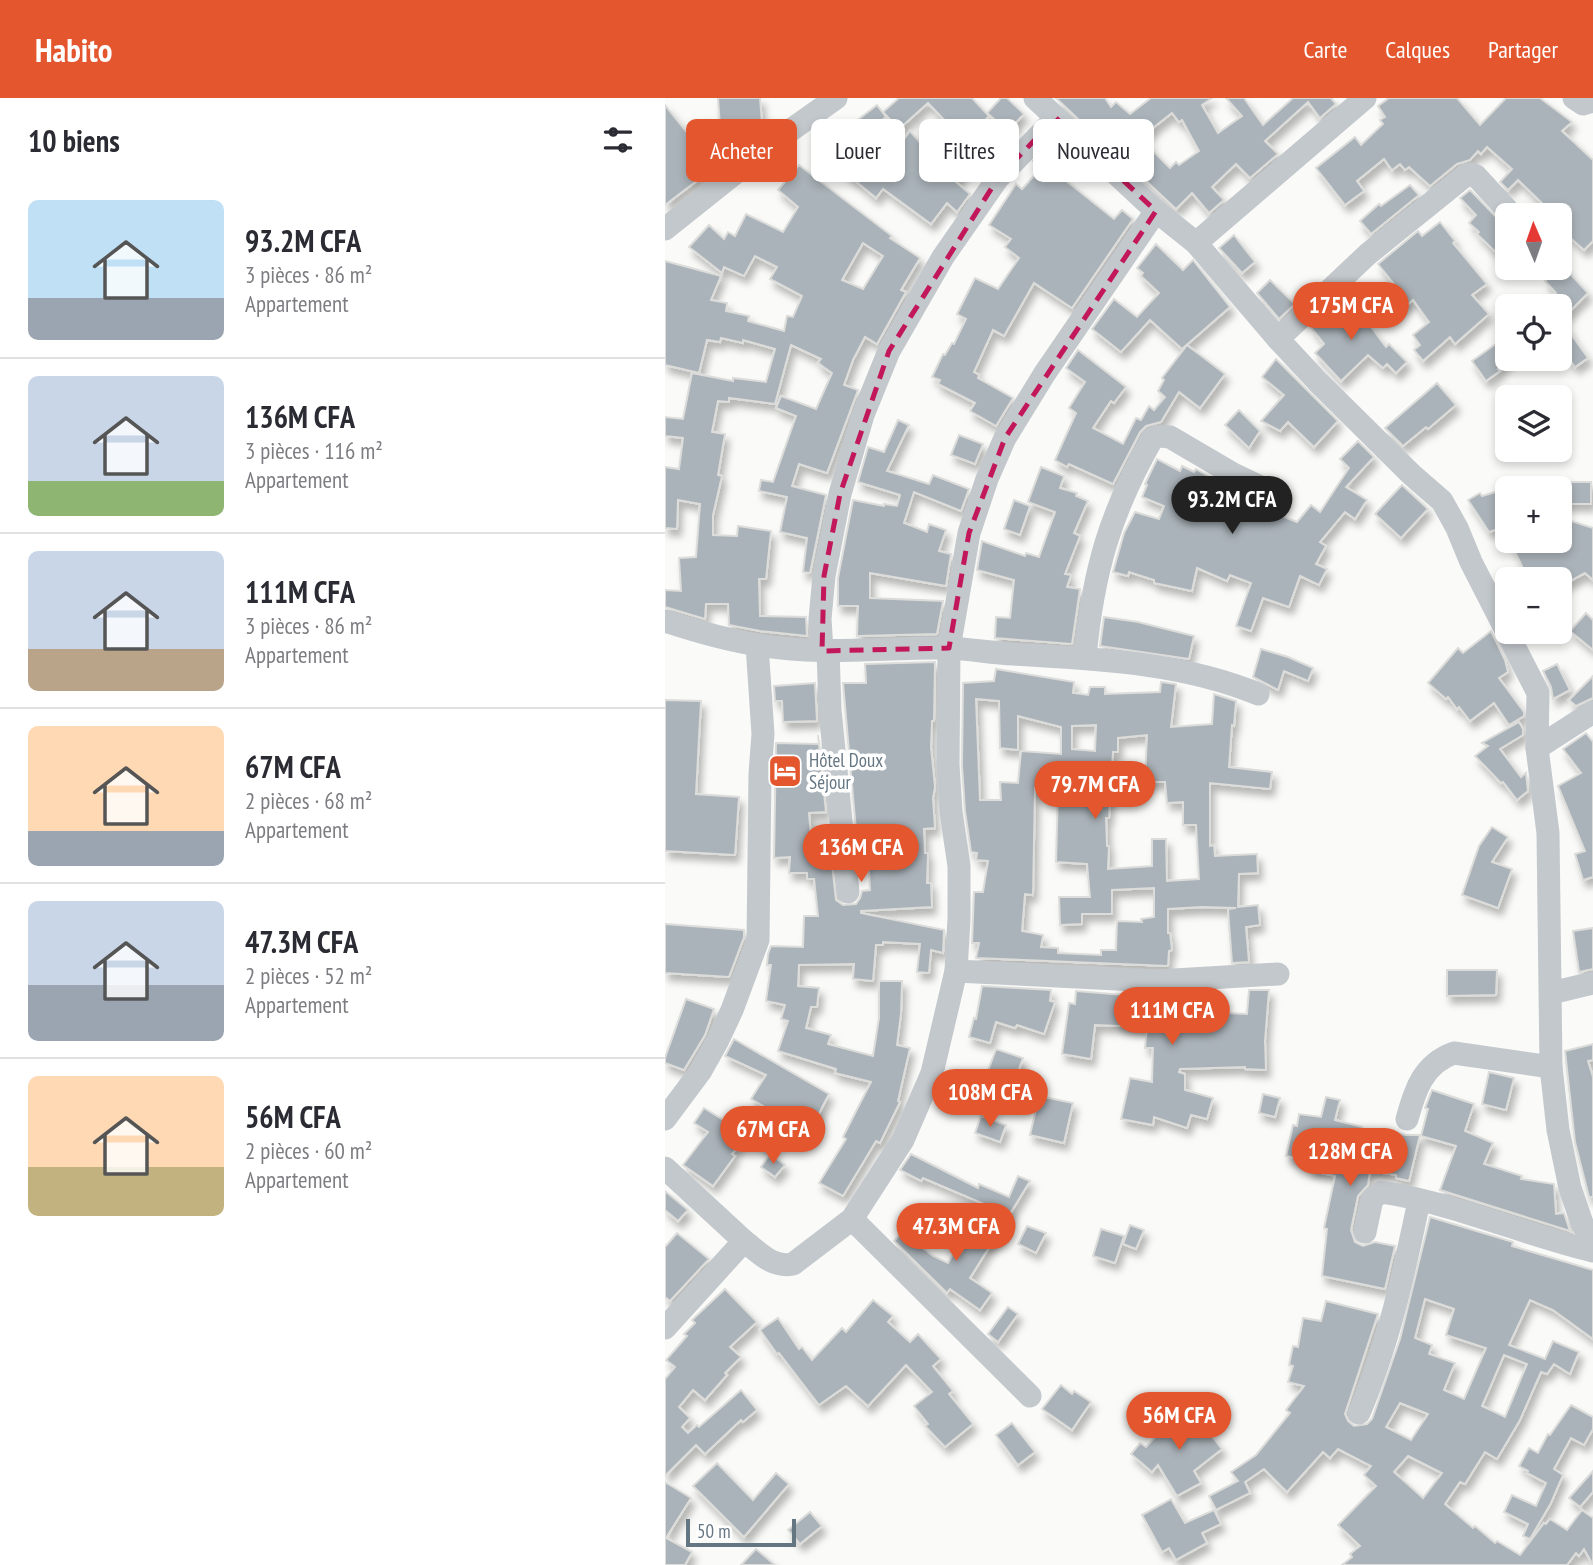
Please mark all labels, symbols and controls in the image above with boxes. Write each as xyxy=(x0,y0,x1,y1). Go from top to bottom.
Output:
text: Habito xyxy=(35,28,113,71)
text: Carte xyxy=(1304,34,1347,65)
text: Calques xyxy=(1385,34,1450,65)
text: Partager xyxy=(1488,34,1558,65)
chip: Acheter xyxy=(686,119,797,182)
chip: Louer xyxy=(811,119,905,182)
chip: Filtres xyxy=(919,119,1019,182)
chip: Nouveau xyxy=(1033,119,1154,182)
text: 10 biens xyxy=(28,121,120,160)
icon: filters xyxy=(599,121,637,159)
north arrow xyxy=(1495,203,1571,280)
map controls xyxy=(1495,203,1572,644)
text: 93.2M CFA xyxy=(245,221,361,260)
icon: home xyxy=(84,228,168,312)
text: 3 pièces · 86 m² xyxy=(245,260,372,289)
pin: 175M CFA xyxy=(1279,282,1423,342)
text: Appartement xyxy=(245,289,348,318)
text: 175M CFA xyxy=(1309,290,1393,319)
button: locate xyxy=(1495,294,1572,371)
button: layers xyxy=(1495,385,1572,462)
text: 136M CFA xyxy=(245,397,355,436)
icon: home xyxy=(84,404,168,488)
text: 3 pièces · 116 m² xyxy=(245,436,383,465)
text: Appartement xyxy=(245,465,348,494)
pin: 93.2M CFA xyxy=(1152,476,1312,536)
button: + xyxy=(1495,476,1572,553)
text: 93.2M CFA xyxy=(1187,484,1277,513)
button: − xyxy=(1495,567,1572,644)
text: 111M CFA xyxy=(245,572,355,611)
icon: home xyxy=(84,579,168,663)
text: 3 pièces · 86 m² xyxy=(245,611,372,640)
text: Appartement xyxy=(245,640,348,669)
text: 67M CFA xyxy=(245,747,341,786)
place label: Hôtel Doux Séjour xyxy=(809,748,883,794)
hotel icon: Hôtel Doux Séjour xyxy=(766,752,804,790)
icon: home xyxy=(84,754,168,838)
pin: 79.7M CFA xyxy=(1015,762,1175,821)
text: 79.7M CFA xyxy=(1050,769,1140,798)
text: 2 pièces · 68 m² xyxy=(245,786,372,815)
text: Appartement xyxy=(245,815,348,844)
pin: 136M CFA xyxy=(789,824,933,884)
text: 136M CFA xyxy=(819,832,903,861)
text: 47.3M CFA xyxy=(245,922,358,961)
icon: home xyxy=(84,929,168,1013)
text: 2 pièces · 52 m² xyxy=(245,961,372,990)
pin: 111M CFA xyxy=(1100,988,1244,1047)
text: Appartement xyxy=(245,990,348,1019)
text: 111M CFA xyxy=(1130,995,1214,1024)
pin: 108M CFA xyxy=(918,1070,1062,1129)
text: 108M CFA xyxy=(948,1077,1032,1106)
text: 56M CFA xyxy=(245,1097,341,1136)
icon: home xyxy=(84,1104,168,1188)
pin: 67M CFA xyxy=(708,1107,838,1166)
text: 67M CFA xyxy=(736,1114,810,1143)
pin: 128M CFA xyxy=(1278,1128,1422,1188)
text: 2 pièces · 60 m² xyxy=(245,1136,372,1165)
text: 128M CFA xyxy=(1308,1136,1392,1165)
text: Appartement xyxy=(245,1165,348,1194)
pin: 47.3M CFA xyxy=(876,1204,1036,1263)
text: 47.3M CFA xyxy=(913,1211,999,1240)
pin: 56M CFA xyxy=(1114,1392,1244,1452)
text: 56M CFA xyxy=(1142,1400,1216,1429)
scale bar xyxy=(686,1516,796,1548)
text: 50 m xyxy=(697,1519,731,1543)

